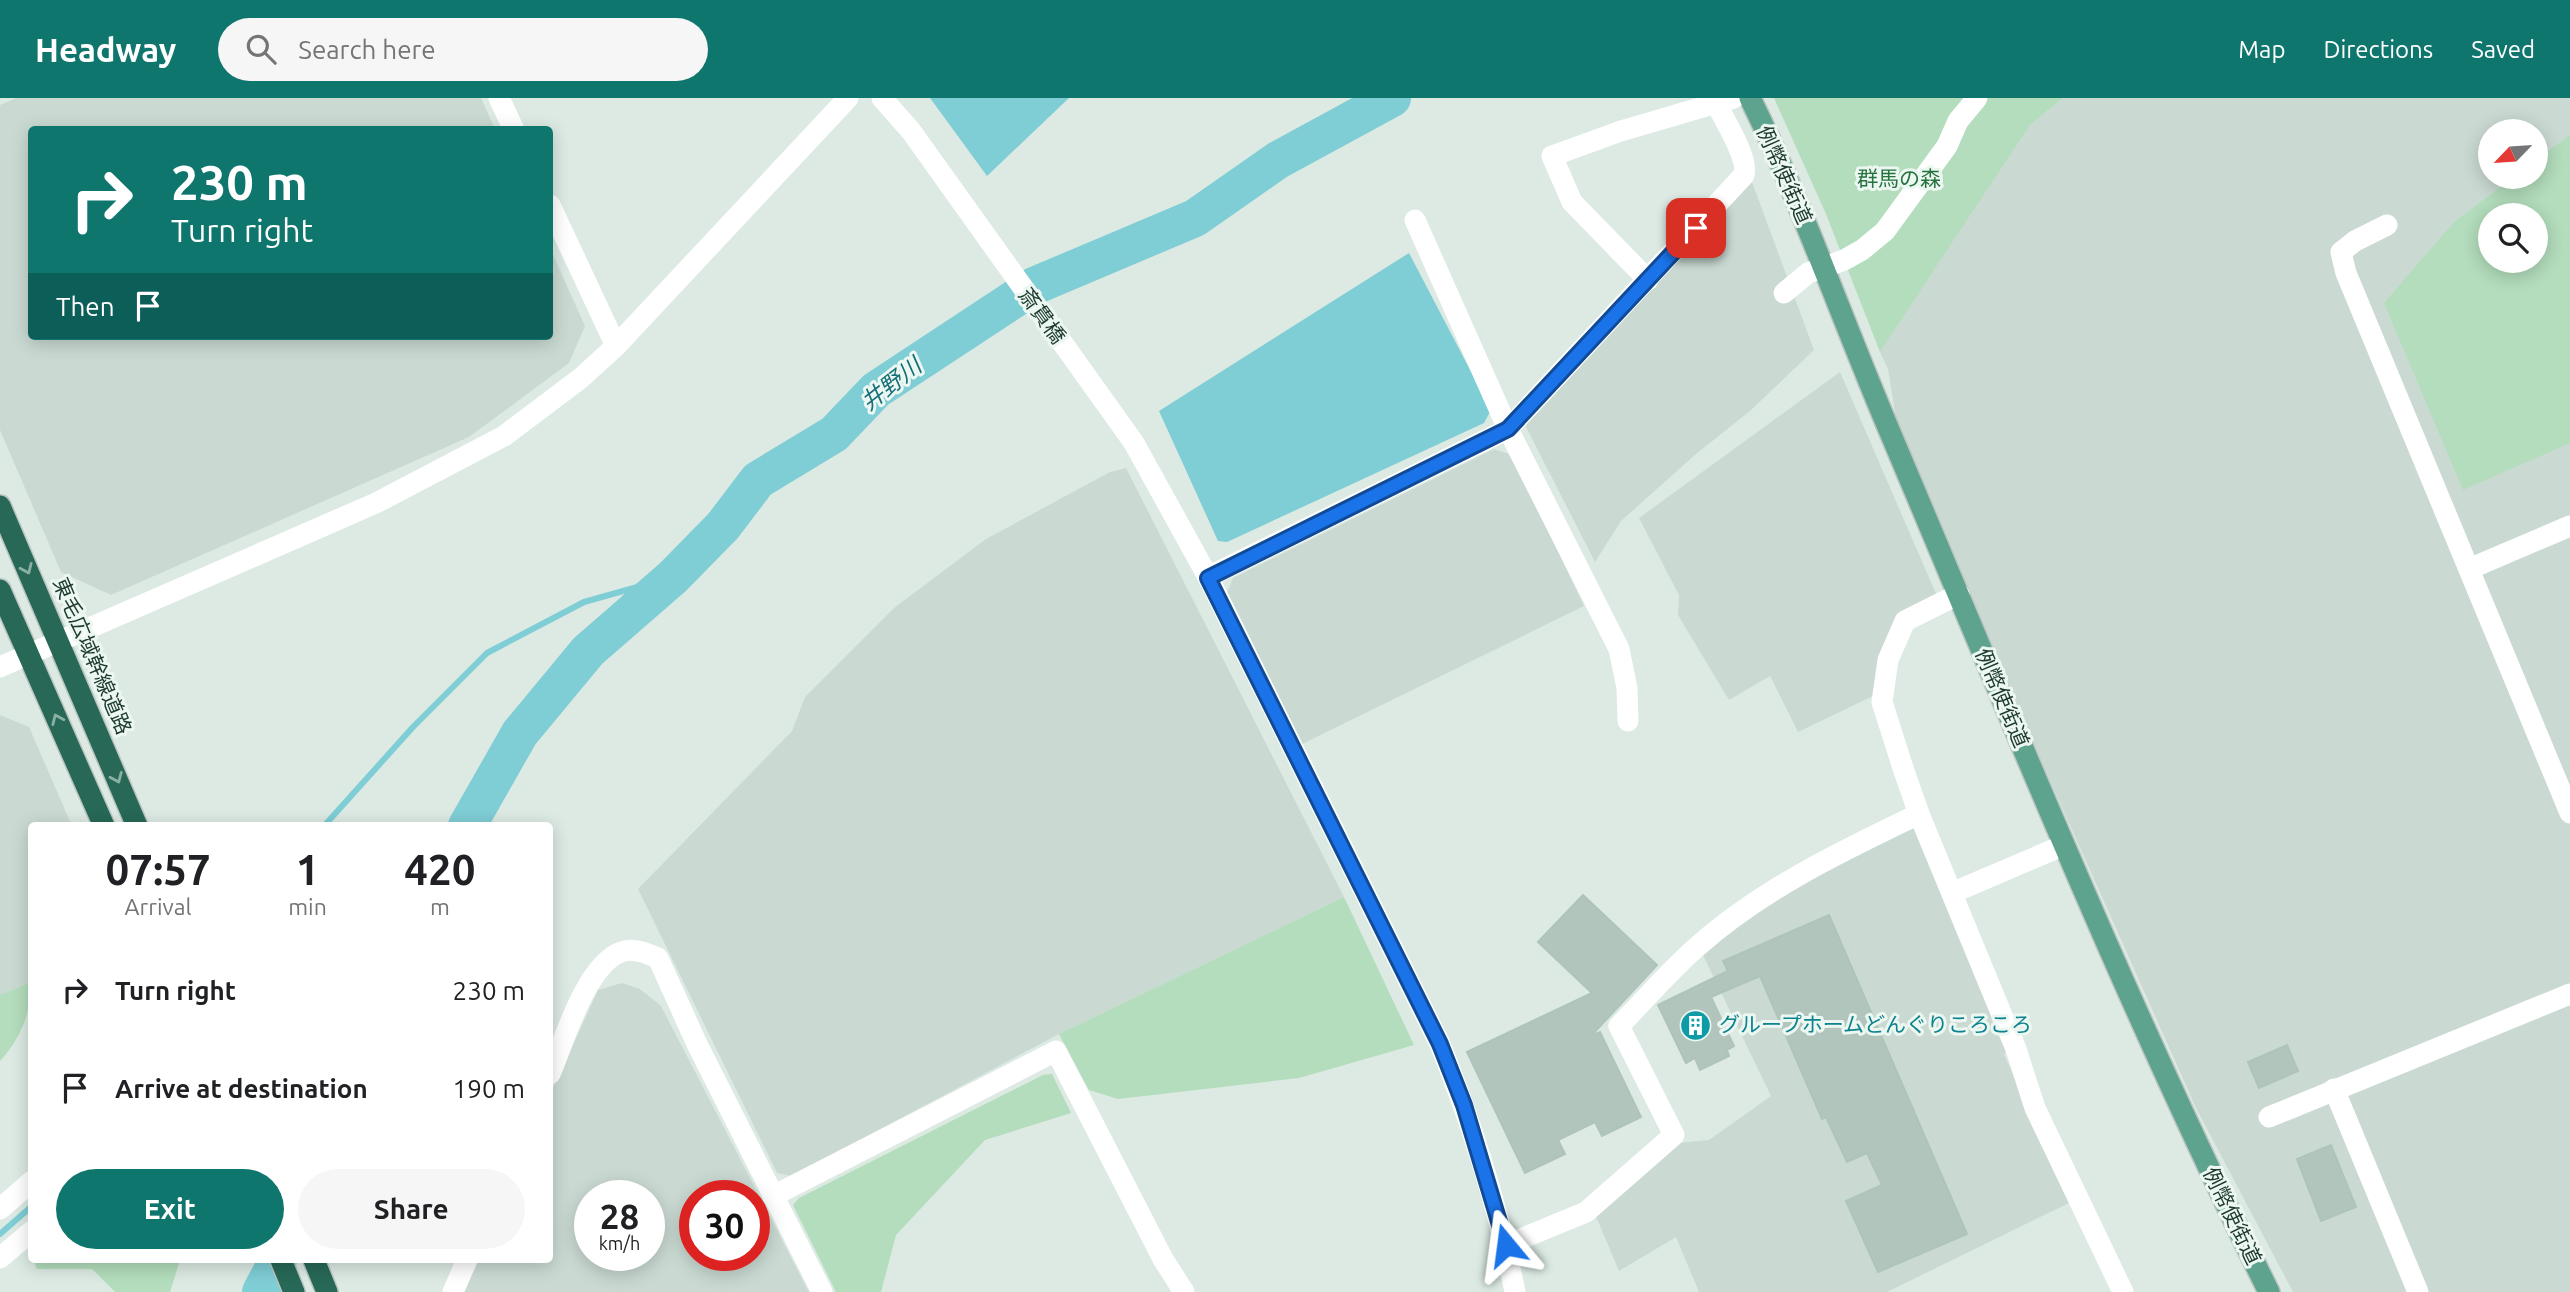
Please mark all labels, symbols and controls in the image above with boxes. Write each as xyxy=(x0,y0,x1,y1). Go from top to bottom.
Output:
search box xyxy=(218,18,708,81)
icon: search xyxy=(242,30,280,68)
text: Headway xyxy=(35,31,176,68)
text: Search here xyxy=(298,35,436,64)
text: Map xyxy=(2238,36,2285,63)
text: Directions xyxy=(2323,36,2433,63)
text: Saved xyxy=(2471,36,2535,63)
north arrow xyxy=(2478,119,2548,189)
map controls xyxy=(2478,119,2548,273)
street label: 例幣使街道 xyxy=(1753,122,1817,227)
icon: right xyxy=(56,154,147,245)
text: 230 m xyxy=(171,154,308,209)
park label: 群馬の森 xyxy=(1857,166,1941,190)
pin xyxy=(1666,198,1726,258)
button: search xyxy=(2478,203,2548,273)
icon: arrive xyxy=(1677,209,1715,247)
text: Turn right xyxy=(171,212,313,248)
street label: 斎貫橋 xyxy=(1015,283,1071,348)
icon: arrive xyxy=(129,287,167,325)
text: Then xyxy=(56,292,115,321)
water label: 井野川 xyxy=(856,351,928,415)
one-way arrow xyxy=(19,562,33,574)
street label: 東毛広域幹線道路 xyxy=(49,574,137,738)
street label: 例幣使街道 xyxy=(1971,645,2034,751)
one-way arrow xyxy=(51,713,65,725)
one-way arrow xyxy=(109,771,123,783)
text: 07:57 xyxy=(106,846,211,893)
text: 1 xyxy=(296,846,319,893)
text: 420 xyxy=(404,846,475,893)
text: Arrival xyxy=(125,894,192,919)
text: min xyxy=(288,894,327,919)
text: m xyxy=(430,894,450,919)
icon: right xyxy=(56,971,94,1009)
text: Turn right xyxy=(115,976,236,1005)
text: 230 m xyxy=(453,976,525,1005)
building icon: グループホームどんぐりころころ xyxy=(1679,1008,1713,1042)
place label: グループホームどんぐりころころ xyxy=(1719,1012,2032,1036)
icon: arrive xyxy=(56,1069,94,1107)
text: Arrive at destination xyxy=(115,1074,368,1103)
text: 190 m xyxy=(453,1074,525,1103)
street label: 例幣使街道 xyxy=(2199,1163,2267,1268)
button: Exit xyxy=(56,1169,284,1249)
button: Share xyxy=(298,1169,525,1249)
speed limit sign: 30 xyxy=(679,1180,770,1271)
text: 28 xyxy=(600,1196,639,1236)
position arrow xyxy=(1469,1208,1543,1282)
text: km/h xyxy=(599,1233,640,1253)

